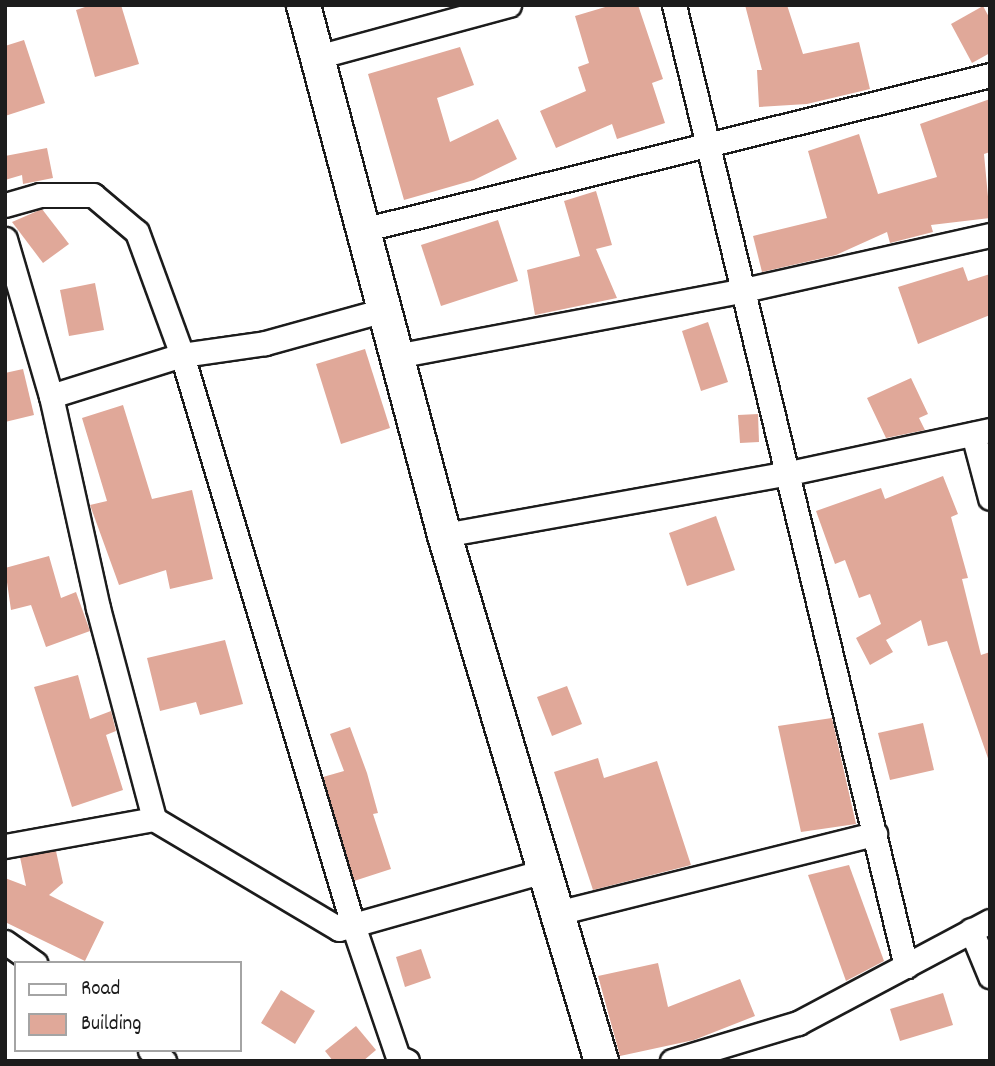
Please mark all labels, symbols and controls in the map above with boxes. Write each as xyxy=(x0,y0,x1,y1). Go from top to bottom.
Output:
legend xyxy=(14,961,242,1052)
text: Road xyxy=(81,975,120,1005)
text: Building xyxy=(81,1010,141,1040)

